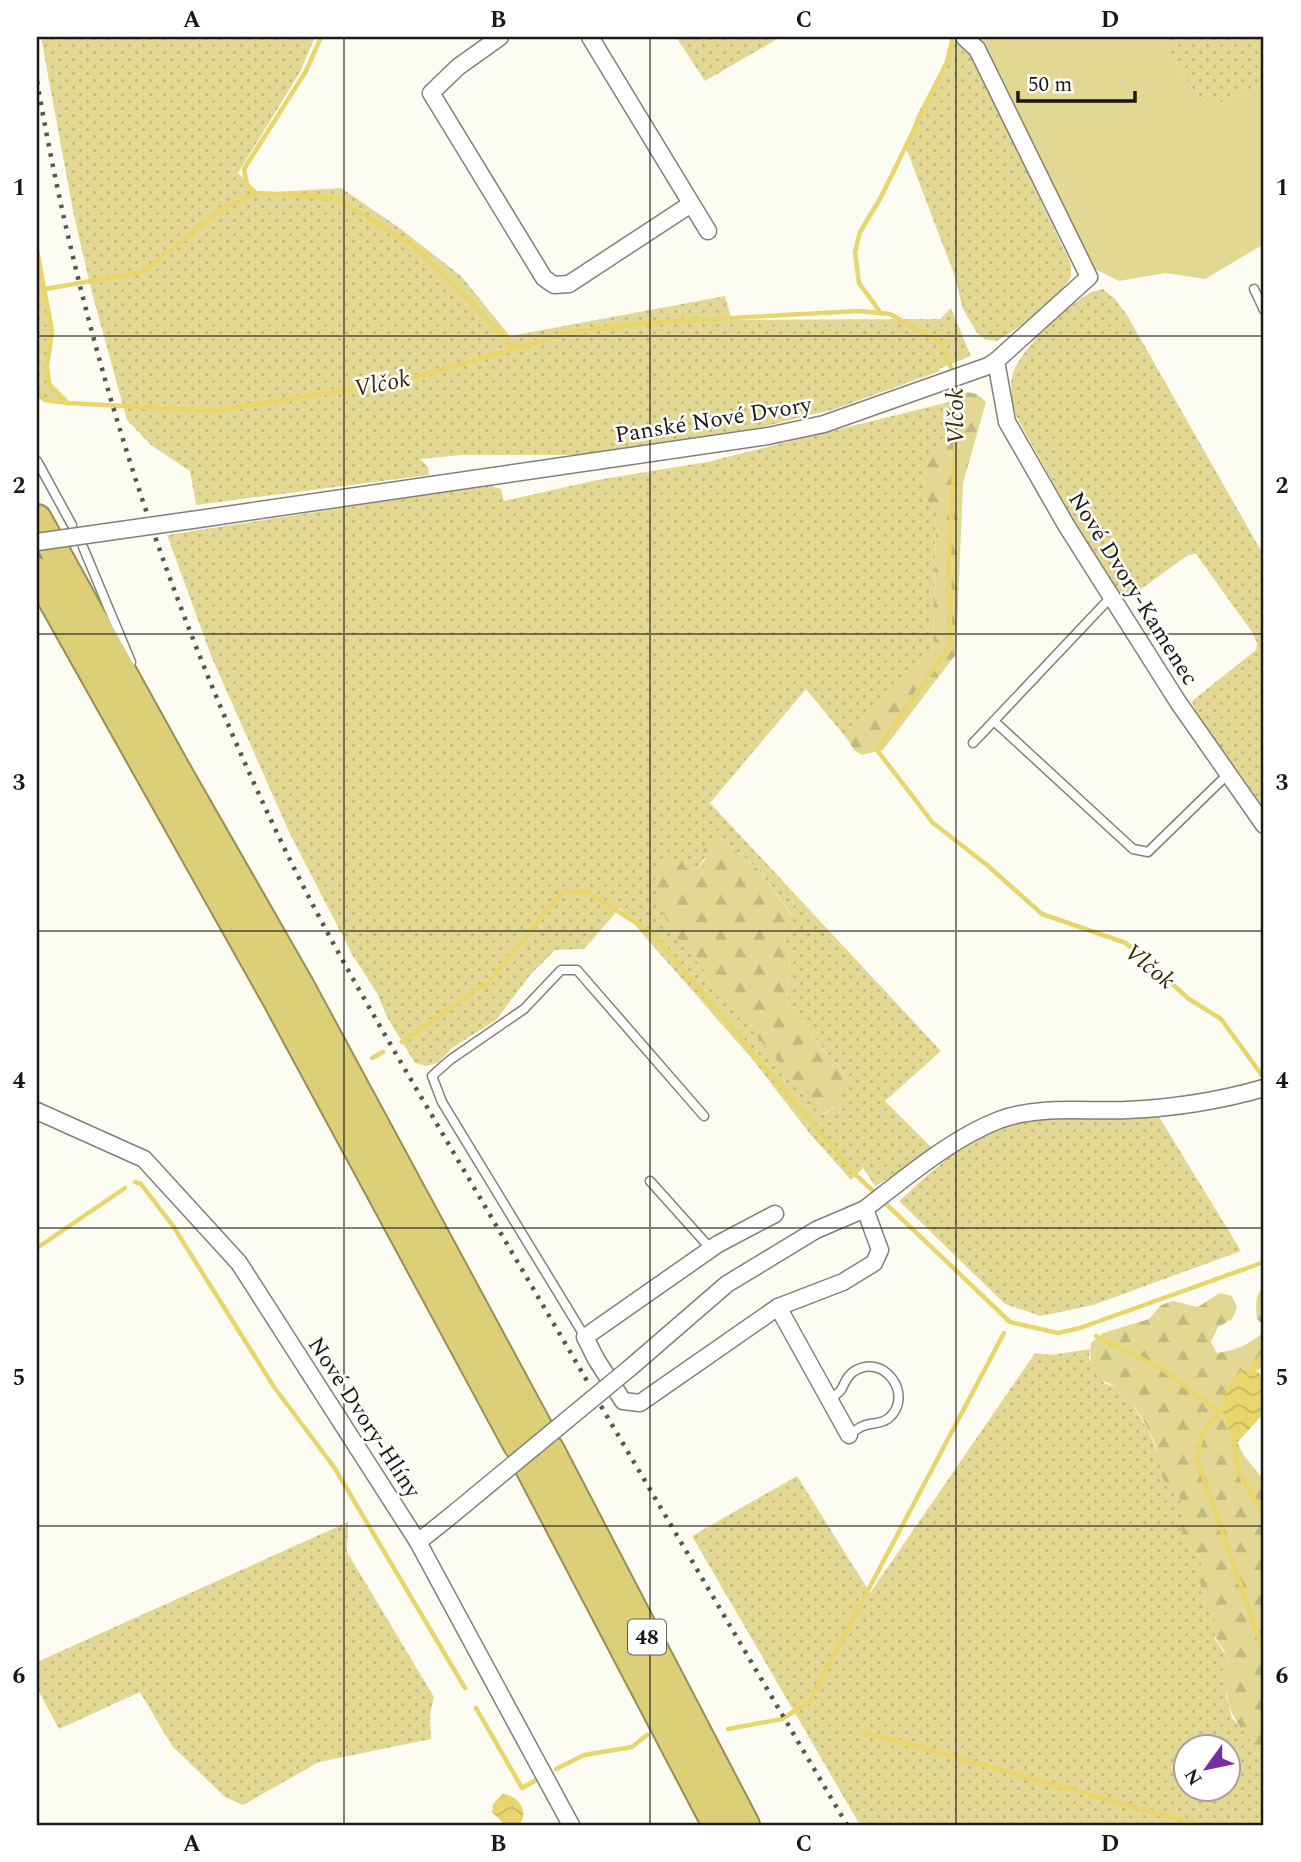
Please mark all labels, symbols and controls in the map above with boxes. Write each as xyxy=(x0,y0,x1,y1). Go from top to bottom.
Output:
text: A xyxy=(183,3,201,38)
text: B xyxy=(490,3,506,38)
text: C xyxy=(796,3,812,38)
text: D xyxy=(1101,3,1119,38)
scale bar xyxy=(1018,60,1135,104)
text: 50 m xyxy=(1028,69,1072,101)
text: 1 xyxy=(13,171,25,206)
text: 1 xyxy=(1276,171,1288,206)
water label: Vlčok xyxy=(351,361,413,407)
water label: Vlčok xyxy=(938,387,974,445)
street label: Panské Nové Dvory xyxy=(612,388,815,453)
text: 2 xyxy=(13,469,26,504)
text: 2 xyxy=(1276,469,1289,504)
street label: Nové Dvory-Kamenec xyxy=(1059,485,1207,693)
text: 3 xyxy=(13,766,26,801)
text: 3 xyxy=(1276,766,1289,801)
water label: Vlčok xyxy=(1116,935,1183,999)
text: 4 xyxy=(13,1064,26,1099)
text: 4 xyxy=(1276,1064,1289,1099)
street label: Nové Dvory-Hlíny xyxy=(298,1330,430,1506)
text: 5 xyxy=(13,1361,25,1396)
text: 5 xyxy=(1276,1361,1288,1396)
road number: 48 xyxy=(628,1620,666,1654)
text: 6 xyxy=(13,1659,26,1694)
text: 6 xyxy=(1276,1659,1289,1694)
north arrow xyxy=(1172,1732,1242,1802)
text: N xyxy=(1178,1762,1210,1791)
text: A xyxy=(183,1827,201,1862)
text: B xyxy=(490,1827,506,1862)
text: C xyxy=(796,1827,812,1862)
text: D xyxy=(1101,1827,1119,1862)

